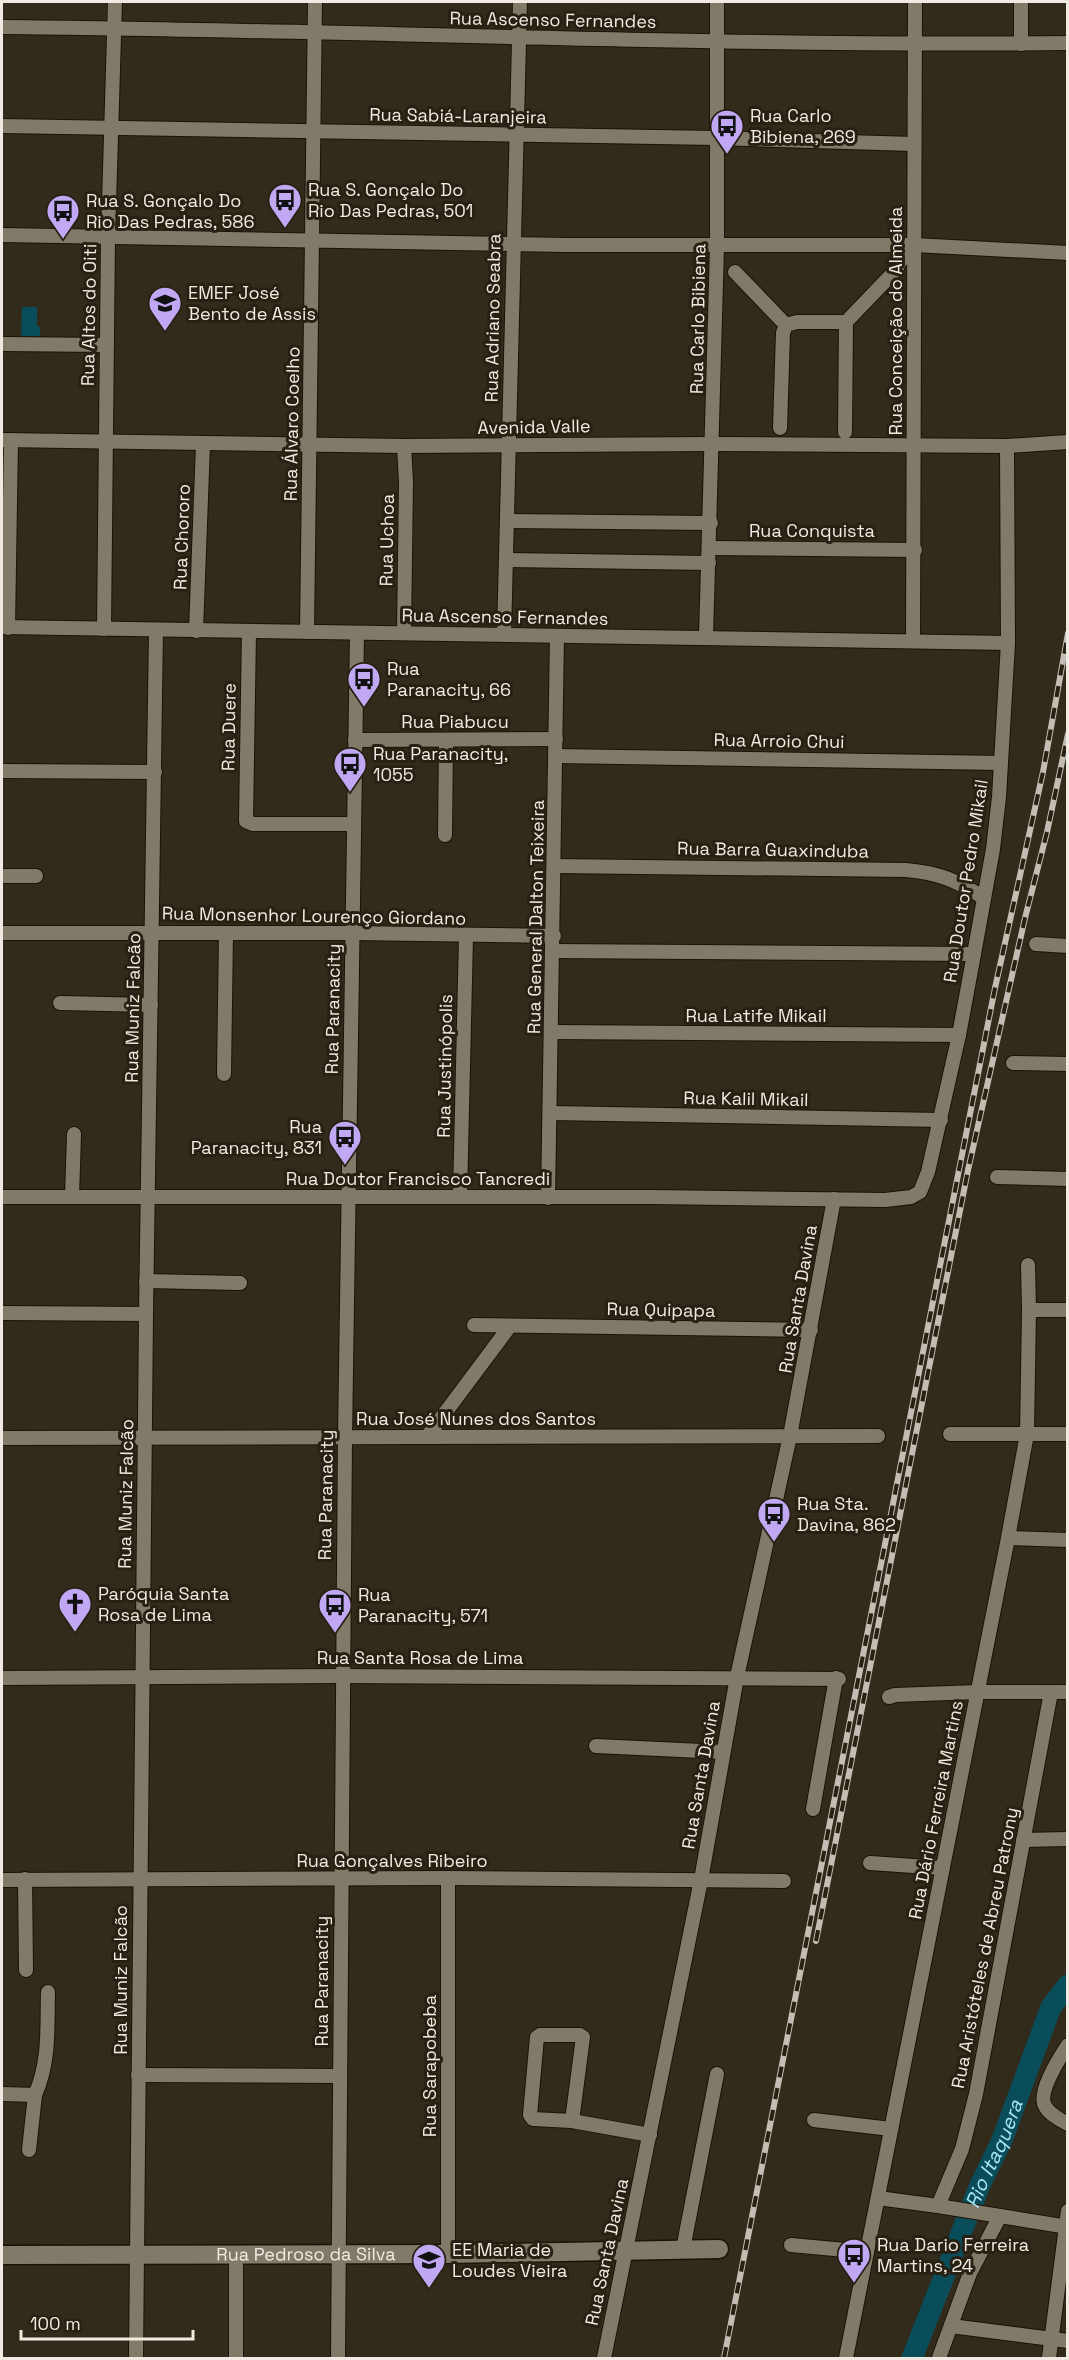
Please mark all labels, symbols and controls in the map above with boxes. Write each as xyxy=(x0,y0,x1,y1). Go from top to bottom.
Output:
street label: Rua Ascenso Fernandes xyxy=(449,6,657,33)
street label: Rua Sabiá-Laranjeira xyxy=(369,102,547,129)
place label: Rua Carlo Bibiena, 269 xyxy=(750,104,856,148)
bus stop icon: Rua Carlo Bibiena, 269 xyxy=(709,108,745,155)
place label: Rua S. Gonçalo Do Rio Das Pedras, 501 xyxy=(308,178,473,222)
bus stop icon: Rua S. Gonçalo Do Rio Das Pedras, 501 xyxy=(267,182,303,229)
place label: Rua S. Gonçalo Do Rio Das Pedras, 586 xyxy=(86,189,254,233)
bus stop icon: Rua S. Gonçalo Do Rio Das Pedras, 586 xyxy=(45,193,81,240)
street label: Rua Conceição do Almeida xyxy=(884,207,907,435)
street label: Rua Adriano Seabra xyxy=(480,233,505,403)
street label: Rua Altos do Oiti xyxy=(76,244,101,386)
street label: Rua Carlo Bibiena xyxy=(685,244,710,394)
place label: EMEF José Bento de Assis xyxy=(188,281,316,325)
school or university icon: EMEF José Bento de Assis xyxy=(147,285,183,332)
street label: Rua Álvaro Coelho xyxy=(279,346,304,502)
street label: Avenida Valle xyxy=(477,414,591,439)
street label: Rua Chororo xyxy=(168,483,195,590)
street label: Rua Uchoa xyxy=(374,493,399,586)
street label: Rua Conquista xyxy=(749,519,875,542)
street label: Rua Ascenso Fernandes xyxy=(401,603,609,630)
place label: Rua Paranacity, 66 xyxy=(387,657,511,701)
bus stop icon: Rua Paranacity, 66 xyxy=(346,661,382,708)
street label: Rua Duere xyxy=(216,683,241,771)
street label: Rua Piabucu xyxy=(401,710,509,733)
street label: Rua Arroio Chui xyxy=(713,728,845,753)
place label: Rua Paranacity, 1055 xyxy=(373,742,508,786)
bus stop icon: Rua Paranacity, 1055 xyxy=(332,746,368,793)
street label: Rua Doutor Pedro Mikail xyxy=(938,778,993,984)
street label: Rua General Dalton Teixeira xyxy=(522,800,549,1034)
street label: Rua Barra Guaxinduba xyxy=(677,836,869,863)
street label: Rua Monsenhor Lourenço Giordano xyxy=(162,901,466,930)
street label: Rua Muniz Falcão xyxy=(120,933,145,1083)
street label: Rua Paranacity xyxy=(320,943,345,1075)
street label: Rua Justinópolis xyxy=(432,994,457,1138)
street label: Rua Latife Mikail xyxy=(685,1004,827,1027)
street label: Rua Kalil Mikail xyxy=(683,1086,809,1111)
place label: Rua Paranacity, 831 xyxy=(191,1115,322,1159)
bus stop icon: Rua Paranacity, 831 xyxy=(327,1119,363,1166)
street label: Rua Doutor Francisco Tancredi xyxy=(286,1167,550,1190)
street label: Rua Santa Davina xyxy=(773,1223,822,1375)
street label: Rua Quipapa xyxy=(606,1297,716,1322)
street label: Rua José Nunes dos Santos xyxy=(356,1407,596,1430)
street label: Rua Muniz Falcão xyxy=(113,1419,138,1569)
street label: Rua Paranacity xyxy=(313,1429,338,1561)
place label: Rua Sta. Davina, 862 xyxy=(797,1492,896,1536)
bus stop icon: Rua Sta. Davina, 862 xyxy=(756,1496,792,1543)
place label: Paróquia Santa Rosa de Lima xyxy=(98,1582,229,1626)
place label: Rua Paranacity, 571 xyxy=(358,1583,488,1627)
church icon: Paróquia Santa Rosa de Lima xyxy=(57,1586,93,1633)
bus stop icon: Rua Paranacity, 571 xyxy=(317,1587,353,1634)
street label: Rua Santa Rosa de Lima xyxy=(317,1646,523,1669)
street label: Rua Dário Ferreira Martins xyxy=(903,1698,968,1921)
street label: Rua Santa Davina xyxy=(676,1699,725,1851)
street label: Rua Aristóteles de Abreu Patrony xyxy=(946,1805,1023,2090)
street label: Rua Gonçalves Ribeiro xyxy=(296,1849,488,1872)
street label: Rua Muniz Falcão xyxy=(109,1905,132,2055)
street label: Rua Paranacity xyxy=(310,1916,333,2046)
street label: Rua Sarapobeba xyxy=(418,1995,441,2137)
water label: Rio Itaquera xyxy=(959,2096,1029,2212)
street label: Rua Santa Davina xyxy=(580,2176,633,2328)
place label: Rua Dario Ferreira Martins, 24 xyxy=(877,2233,1029,2277)
bus stop icon: Rua Dario Ferreira Martins, 24 xyxy=(836,2237,872,2284)
place label: EE Maria de Loudes Vieira xyxy=(452,2238,567,2282)
street label: Rua Pedroso da Silva xyxy=(216,2242,396,2266)
school or university icon: EE Maria de Loudes Vieira xyxy=(411,2242,447,2289)
scale bar xyxy=(21,2303,194,2341)
text: 100 m xyxy=(30,2312,81,2335)

